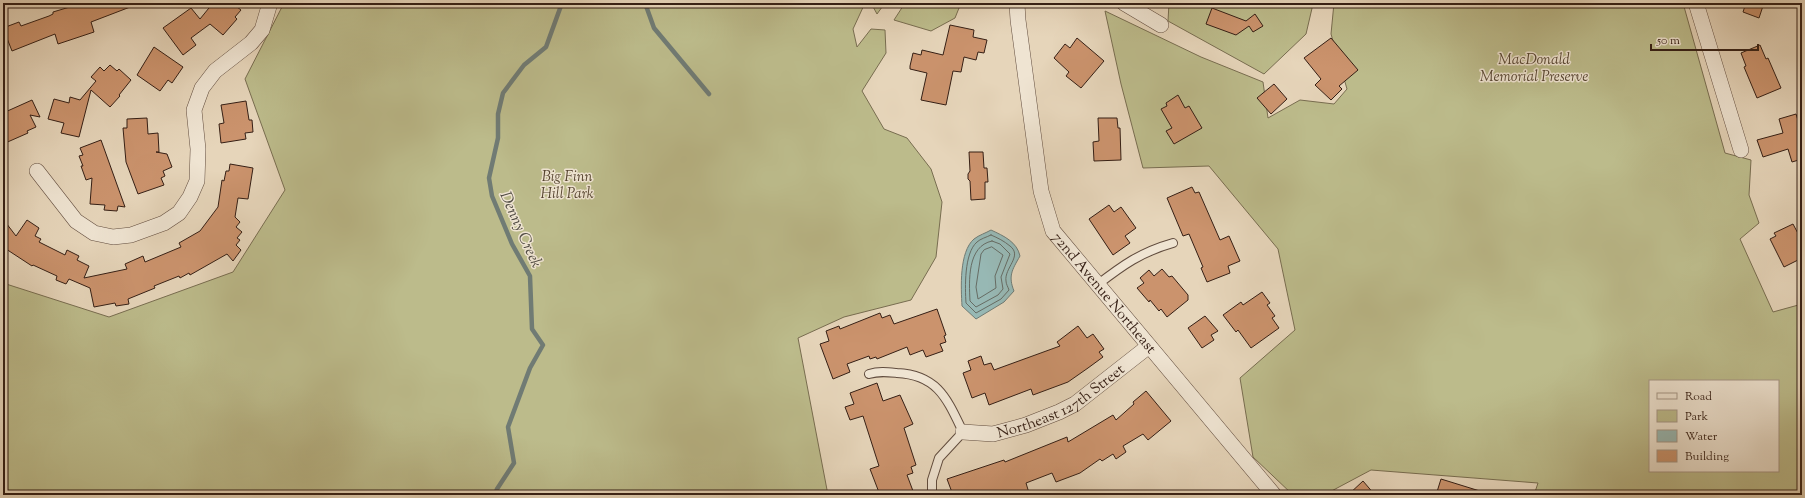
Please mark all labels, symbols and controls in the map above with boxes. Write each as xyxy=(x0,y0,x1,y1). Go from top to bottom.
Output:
scale bar xyxy=(1651,26,1758,52)
text: 50 m xyxy=(1656,32,1680,50)
park label: MacDonald Memorial Preserve xyxy=(1480,50,1588,88)
park label: Big Finn Hill Park xyxy=(541,167,594,205)
water label: Denny Creek xyxy=(493,188,547,272)
street label: 72nd Avenue Northeast xyxy=(1046,228,1160,359)
street label: Northeast 127th Street xyxy=(995,360,1130,444)
legend xyxy=(1649,380,1779,472)
text: Road xyxy=(1685,388,1712,406)
text: Park xyxy=(1685,408,1708,426)
text: Water xyxy=(1685,428,1718,446)
text: Building xyxy=(1685,448,1729,466)

